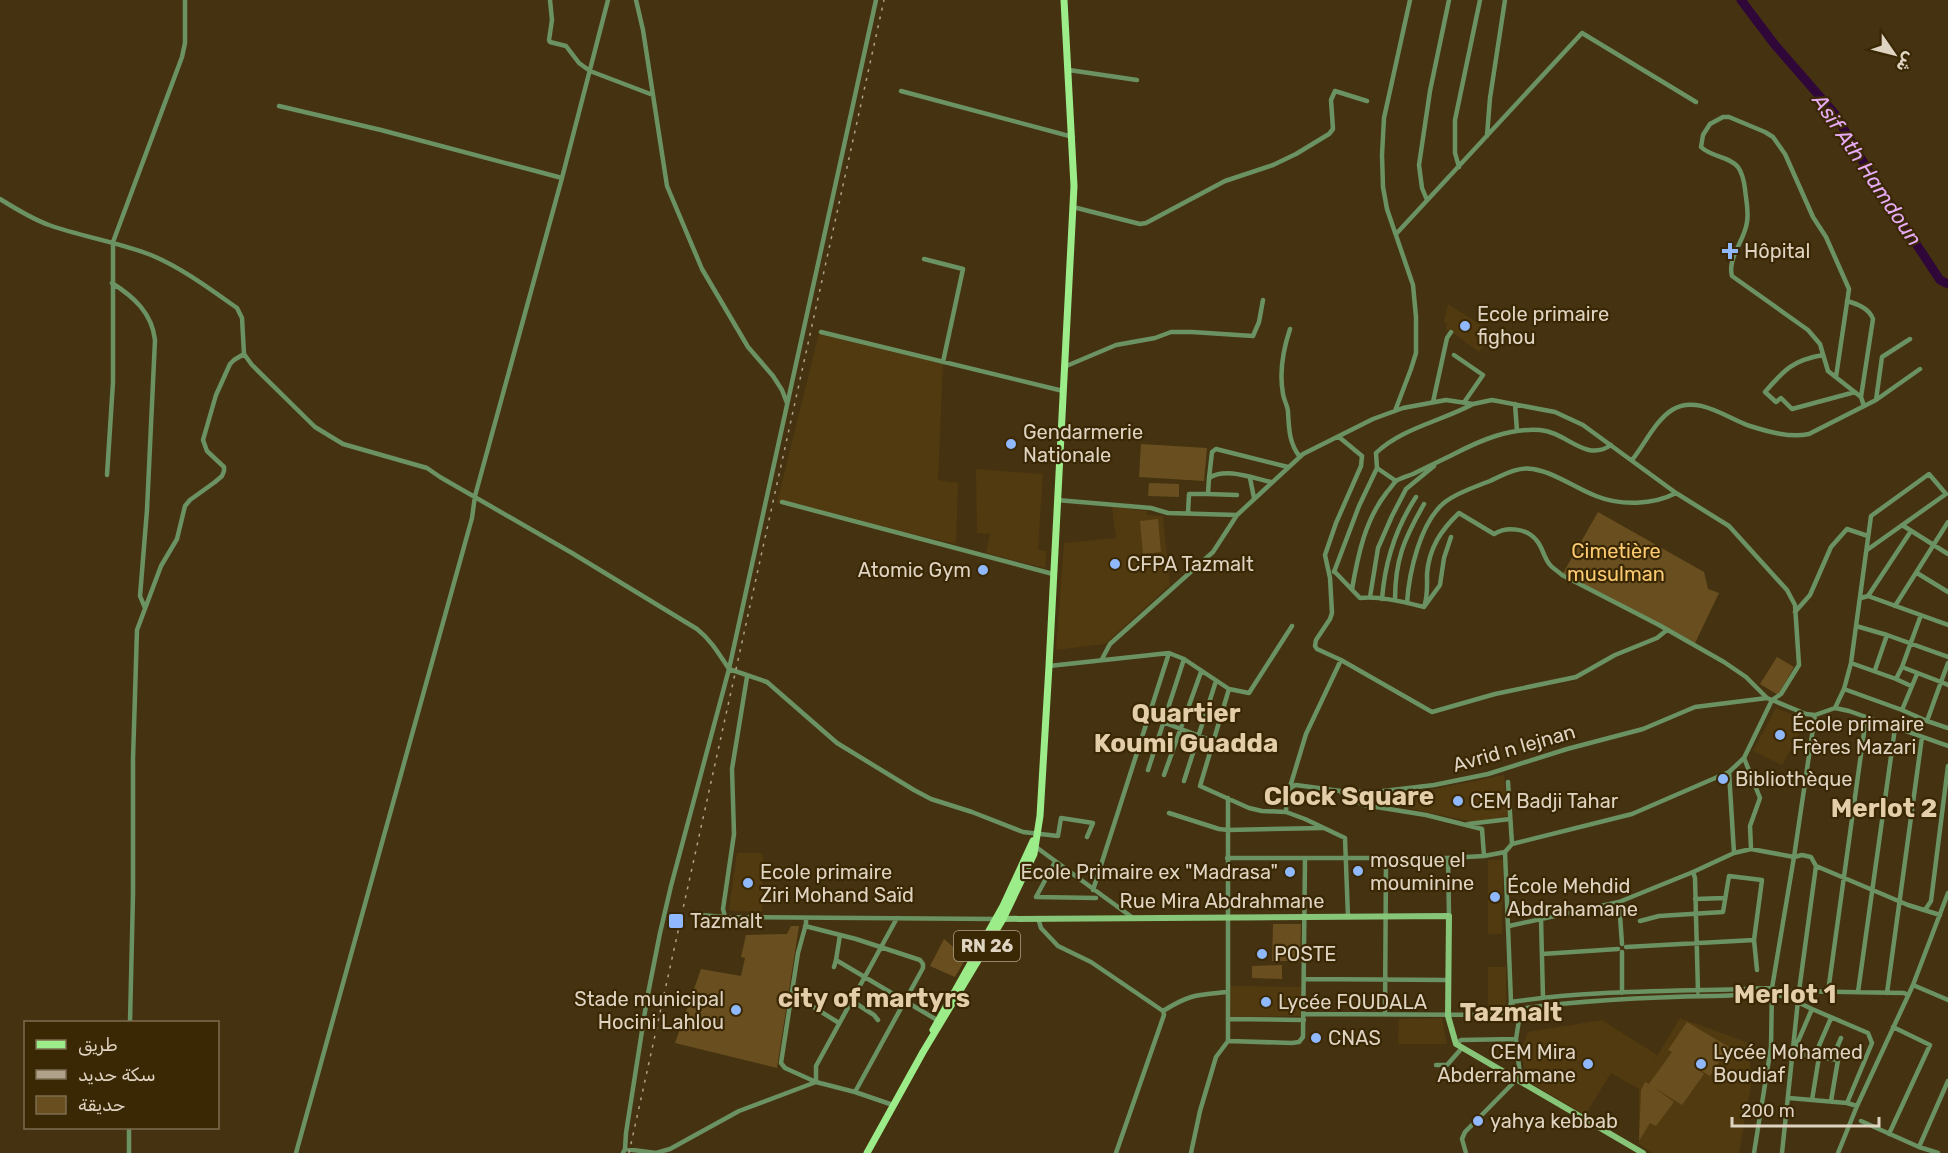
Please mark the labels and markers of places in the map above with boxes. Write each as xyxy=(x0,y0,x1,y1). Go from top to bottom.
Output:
place label: Hôpital xyxy=(1744,239,1810,263)
marker: Hôpital xyxy=(1721,242,1739,260)
place label: Ecole primaire fighou xyxy=(1477,302,1609,349)
marker: Ecole primaire fighou xyxy=(1458,319,1472,333)
place label: Gendarmerie Nationale xyxy=(1023,420,1143,467)
marker: Gendarmerie Nationale xyxy=(1004,437,1018,451)
place label: CFPA Tazmalt xyxy=(1127,552,1254,576)
marker: CFPA Tazmalt xyxy=(1108,557,1122,571)
place label: Atomic Gym xyxy=(858,558,971,582)
marker: Atomic Gym xyxy=(976,563,990,577)
place label: École primaire Frères Mazari xyxy=(1792,712,1924,759)
marker: École primaire Frères Mazari xyxy=(1773,728,1787,742)
place label: Bibliothèque xyxy=(1735,767,1853,791)
marker: Bibliothèque xyxy=(1716,772,1730,786)
place label: CEM Badji Tahar xyxy=(1470,789,1619,813)
marker: CEM Badji Tahar xyxy=(1451,794,1465,808)
place label: mosque el mouminine xyxy=(1370,848,1474,895)
place label: Ecole primaire Ziri Mohand Saïd xyxy=(760,860,914,907)
place label: Ecole Primaire ex "Madrasa" xyxy=(1020,860,1278,884)
marker: mosque el mouminine xyxy=(1351,864,1365,878)
marker: Ecole Primaire ex "Madrasa" xyxy=(1283,865,1297,879)
place label: École Mehdid Abdrahamane xyxy=(1507,874,1638,921)
marker: Ecole primaire Ziri Mohand Saïd xyxy=(741,876,755,890)
marker: École Mehdid Abdrahamane xyxy=(1488,890,1502,904)
place label: Tazmalt xyxy=(690,909,763,933)
marker: Tazmalt xyxy=(667,912,685,930)
place label: POSTE xyxy=(1274,942,1336,966)
marker: POSTE xyxy=(1255,947,1269,961)
place label: Stade municipal Hocini Lahlou xyxy=(574,987,724,1034)
place label: Lycée FOUDALA xyxy=(1278,990,1427,1014)
marker: Lycée FOUDALA xyxy=(1259,995,1273,1009)
marker: Stade municipal Hocini Lahlou xyxy=(729,1003,743,1017)
place label: CNAS xyxy=(1328,1026,1381,1050)
marker: CNAS xyxy=(1309,1031,1323,1045)
place label: CEM Mira Abderrahmane xyxy=(1437,1040,1576,1087)
place label: Lycée Mohamed Boudiaf xyxy=(1713,1040,1863,1087)
marker: CEM Mira Abderrahmane xyxy=(1581,1057,1595,1071)
marker: Lycée Mohamed Boudiaf xyxy=(1694,1057,1708,1071)
place label: yahya kebbab xyxy=(1490,1109,1618,1133)
marker: yahya kebbab xyxy=(1471,1114,1485,1128)

